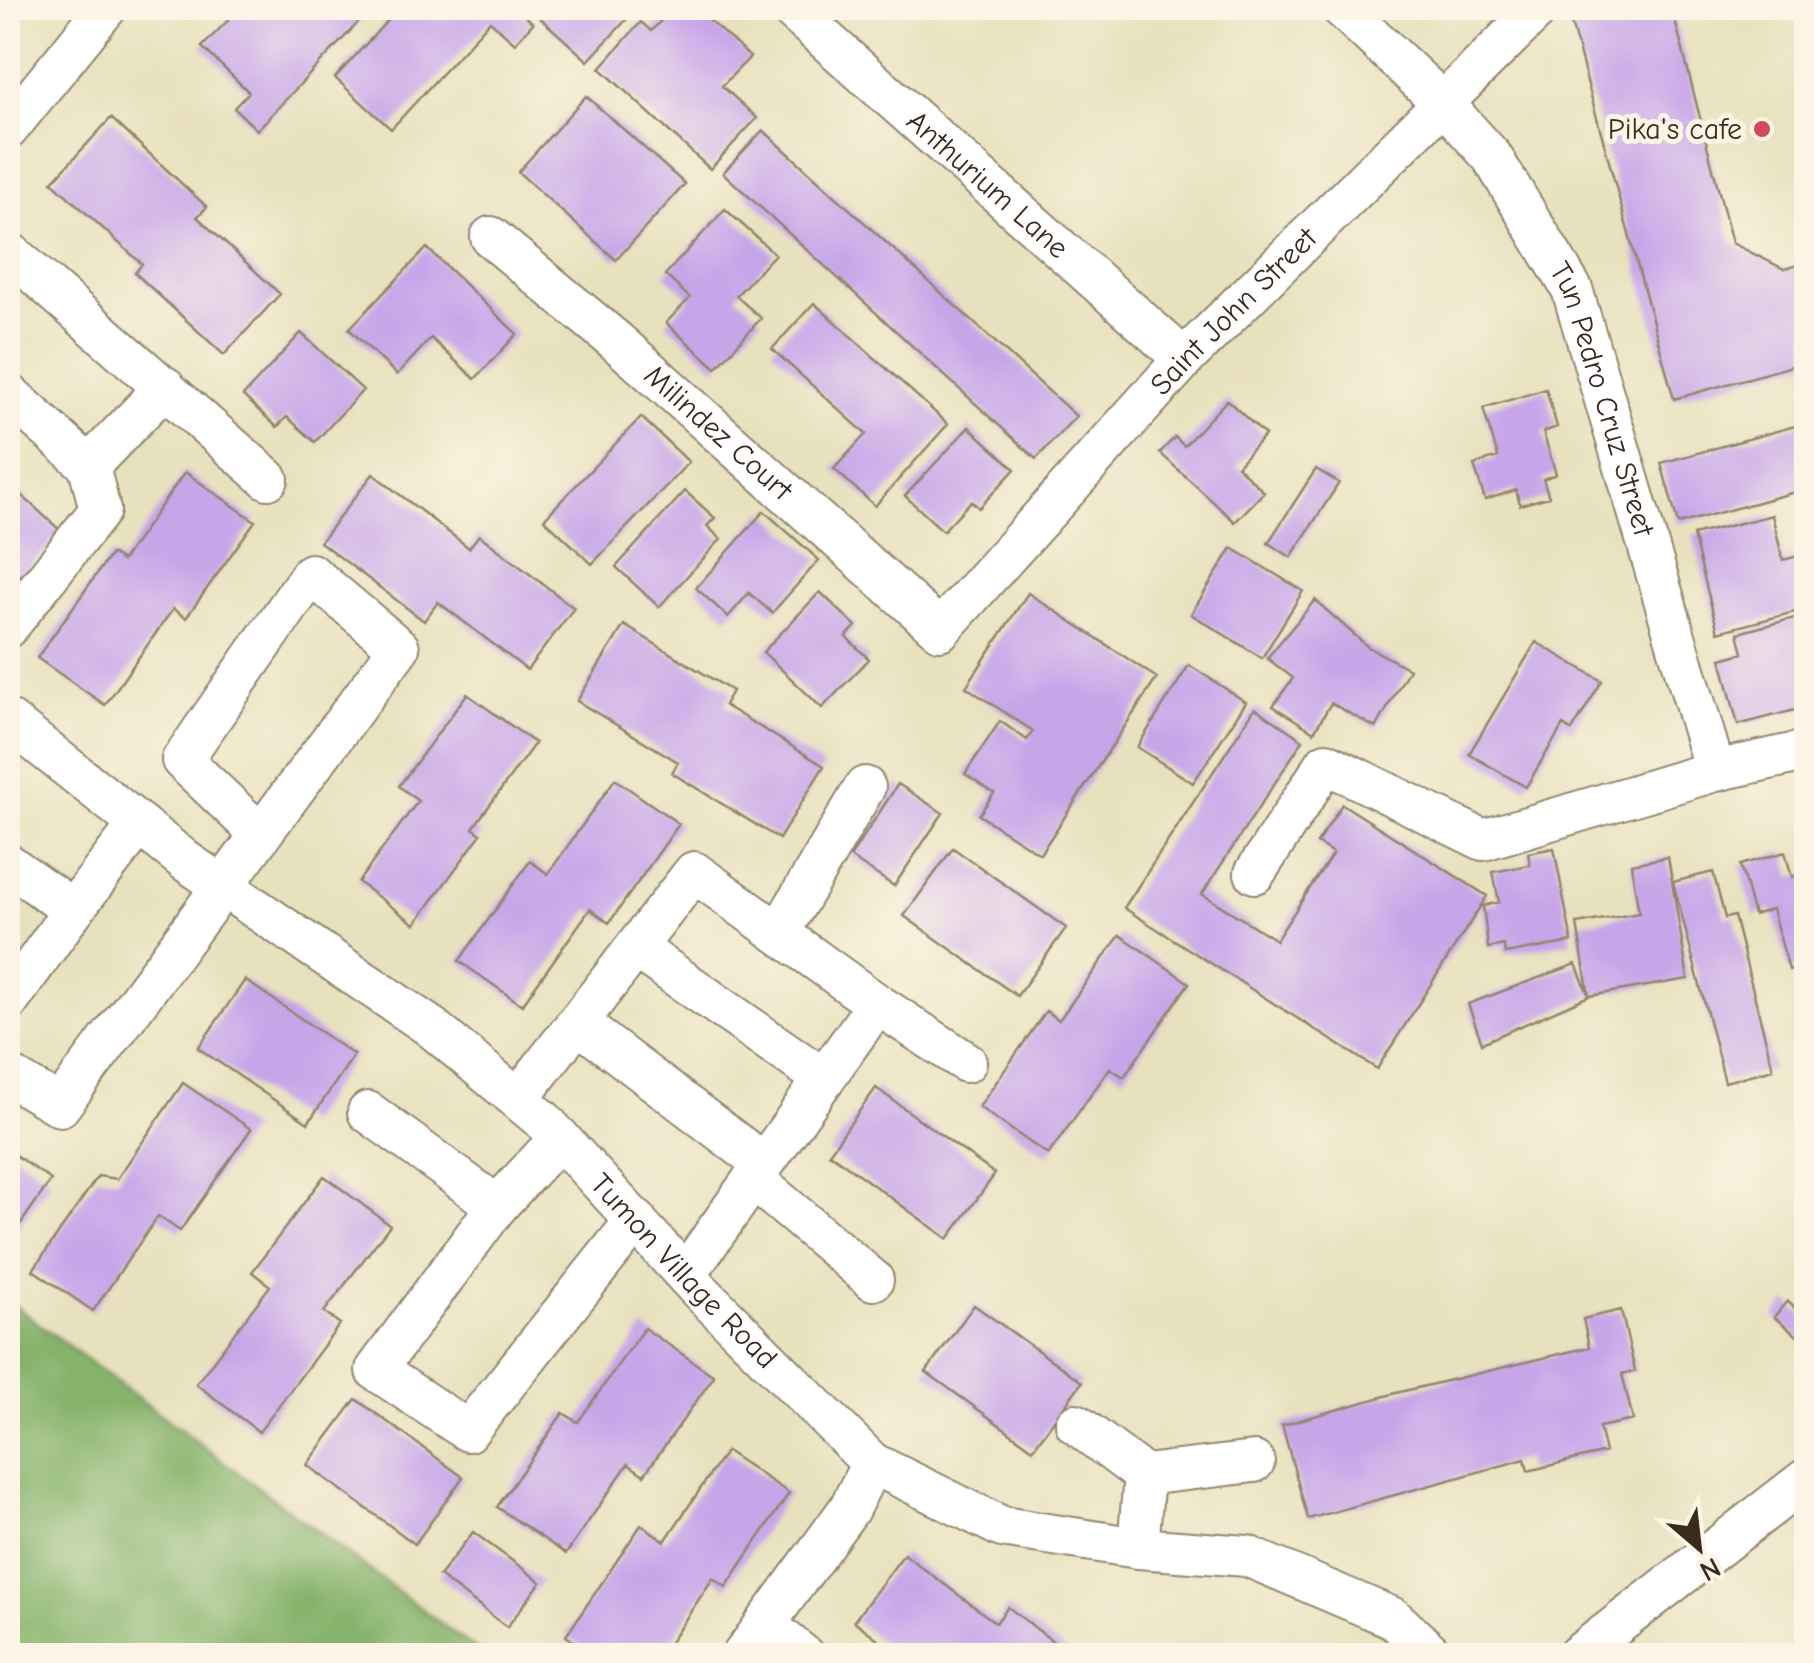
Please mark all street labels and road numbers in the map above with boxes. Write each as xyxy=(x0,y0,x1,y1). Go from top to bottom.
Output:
street label: Anthurium Lane xyxy=(900,103,1076,265)
street label: Saint John Street xyxy=(1143,219,1325,402)
street label: Tun Pedro Cruz Street xyxy=(1542,255,1662,541)
street label: Milindez Court xyxy=(637,357,801,508)
street label: Tumon Village Road xyxy=(583,1166,785,1376)

